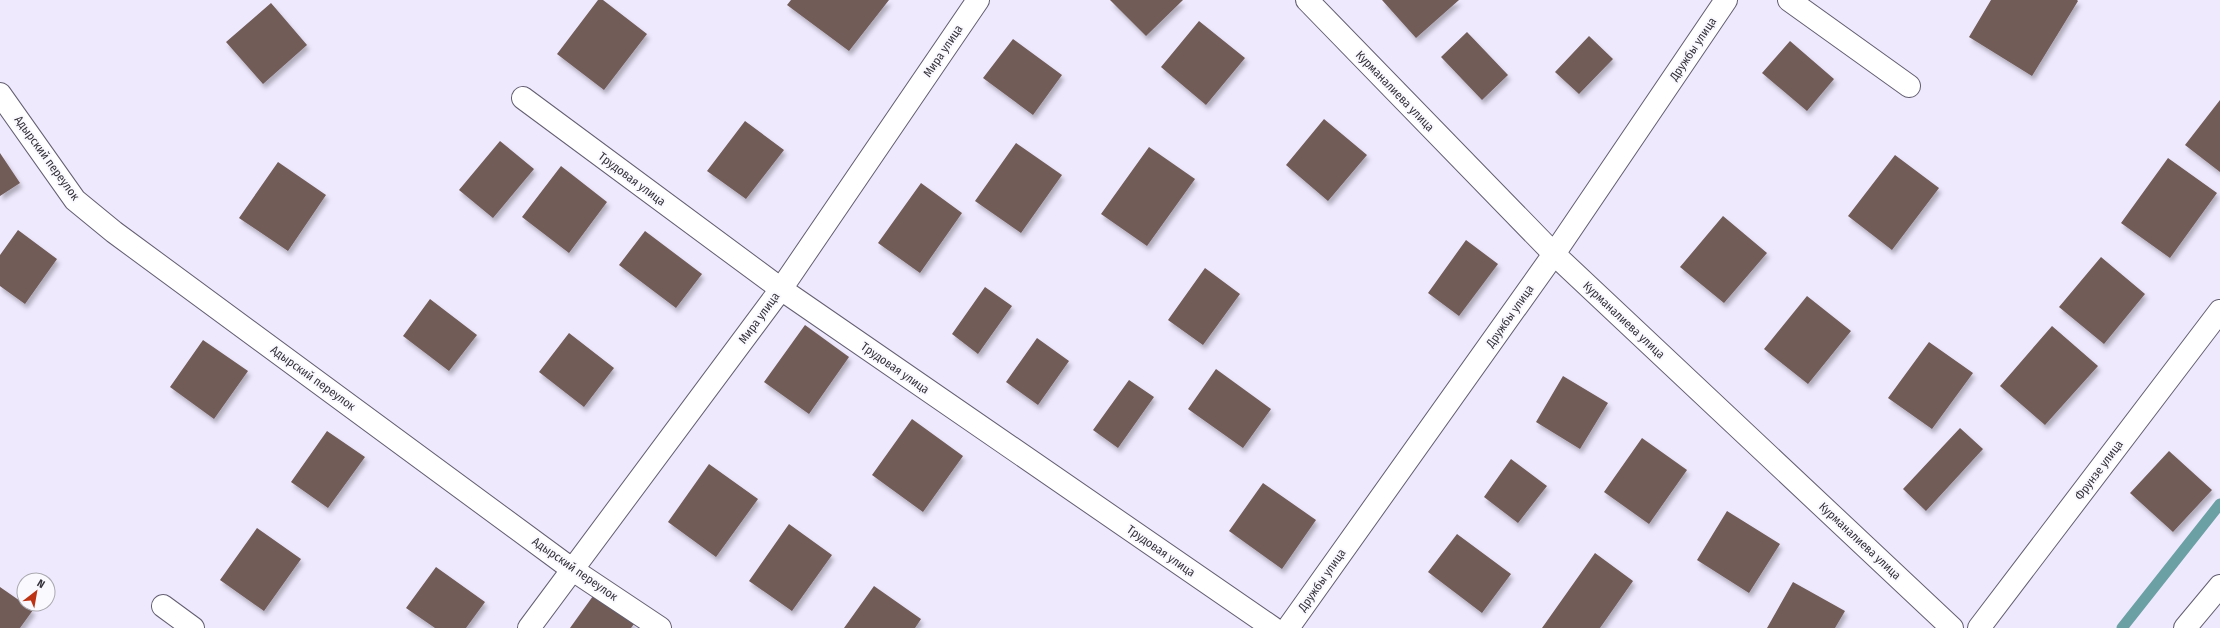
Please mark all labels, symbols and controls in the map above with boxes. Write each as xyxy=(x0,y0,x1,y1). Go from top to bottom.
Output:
street label: Дружбы улица xyxy=(1666,15,1719,84)
street label: Мира улица xyxy=(920,22,966,80)
street label: Курманалиева улица xyxy=(1353,48,1437,134)
street label: Адырский переулок xyxy=(12,113,83,203)
street label: Трудовая улица xyxy=(596,149,668,209)
street label: Курманалиева улица xyxy=(1580,278,1668,362)
street label: Дружбы улица xyxy=(1483,282,1537,351)
street label: Мира улица xyxy=(736,290,782,346)
street label: Трудовая улица xyxy=(858,339,932,397)
street label: Адырский переулок xyxy=(268,343,358,414)
street label: Фрунзе улица xyxy=(2072,437,2126,503)
street label: Курманалиева улица xyxy=(1816,499,1904,583)
street label: Трудовая улица xyxy=(1124,522,1198,580)
street label: Адырский переулок xyxy=(530,534,621,604)
street label: Дружбы улица xyxy=(1295,546,1349,615)
north arrow xyxy=(16,572,56,612)
text: N xyxy=(35,577,47,591)

